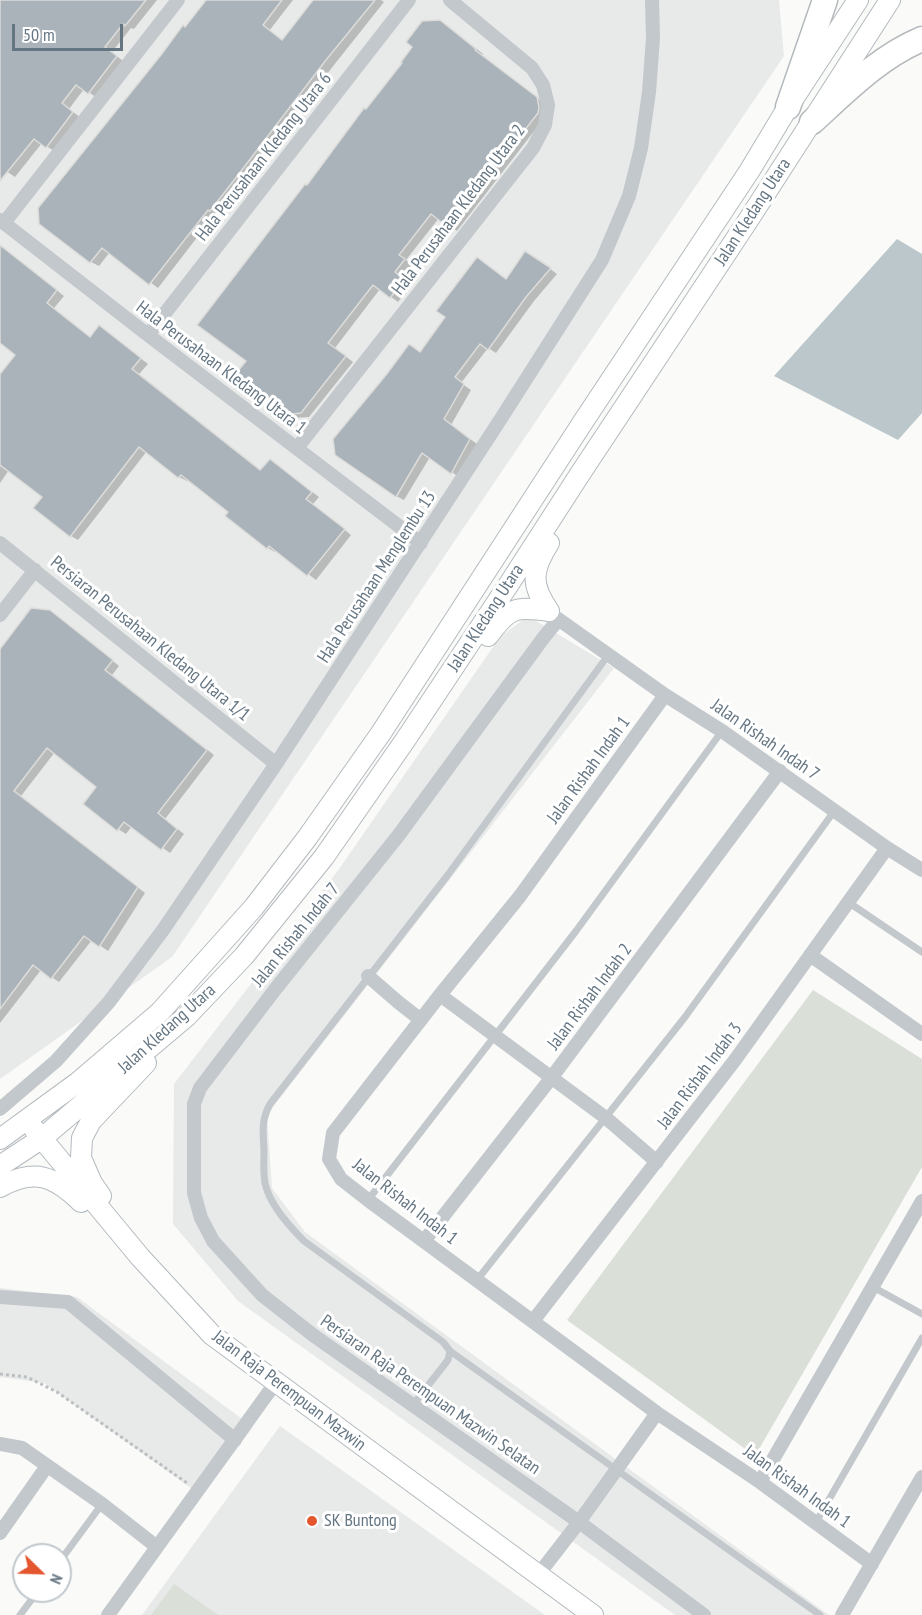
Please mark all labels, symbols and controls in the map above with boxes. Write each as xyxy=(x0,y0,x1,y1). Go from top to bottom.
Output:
scale bar xyxy=(15,12,126,50)
text: 50 m xyxy=(23,23,55,46)
street label: Hala Perusahaan Kledang Utara 6 xyxy=(192,69,336,245)
street label: Hala Perusahaan Kledang Utara 2 xyxy=(388,121,530,299)
street label: Jalan Kledang Utara xyxy=(710,154,796,270)
street label: Hala Perusahaan Kledang Utara 1 xyxy=(132,297,310,439)
street label: Hala Perusahaan Menglembu 13 xyxy=(313,487,441,667)
street label: Persiaran Perusahaan Kledang Utara 1/1 xyxy=(46,552,254,726)
street label: Jalan Kledang Utara xyxy=(443,560,529,676)
street label: Jalan Rishah Indah 7 xyxy=(707,695,823,785)
street label: Jalan Rishah Indah 1 xyxy=(543,712,635,828)
street label: Jalan Rishah Indah 7 xyxy=(248,879,344,991)
street label: Jalan Rishah Indah 2 xyxy=(543,940,637,1054)
street label: Jalan Kledang Utara xyxy=(114,980,220,1078)
street label: Jalan Rishah Indah 3 xyxy=(653,1019,747,1133)
street label: Jalan Rishah Indah 1 xyxy=(348,1154,462,1250)
street label: Persiaran Raja Perempuan Mazwin Selatan xyxy=(316,1311,544,1479)
street label: Jalan Raja Perempuan Mazwin xyxy=(208,1326,370,1456)
street label: Jalan Rishah Indah 1 xyxy=(739,1441,855,1533)
place label: SK Buntong xyxy=(324,1510,397,1532)
marker: SK Buntong xyxy=(305,1514,319,1528)
north arrow xyxy=(12,1543,72,1603)
text: N xyxy=(46,1571,68,1587)

